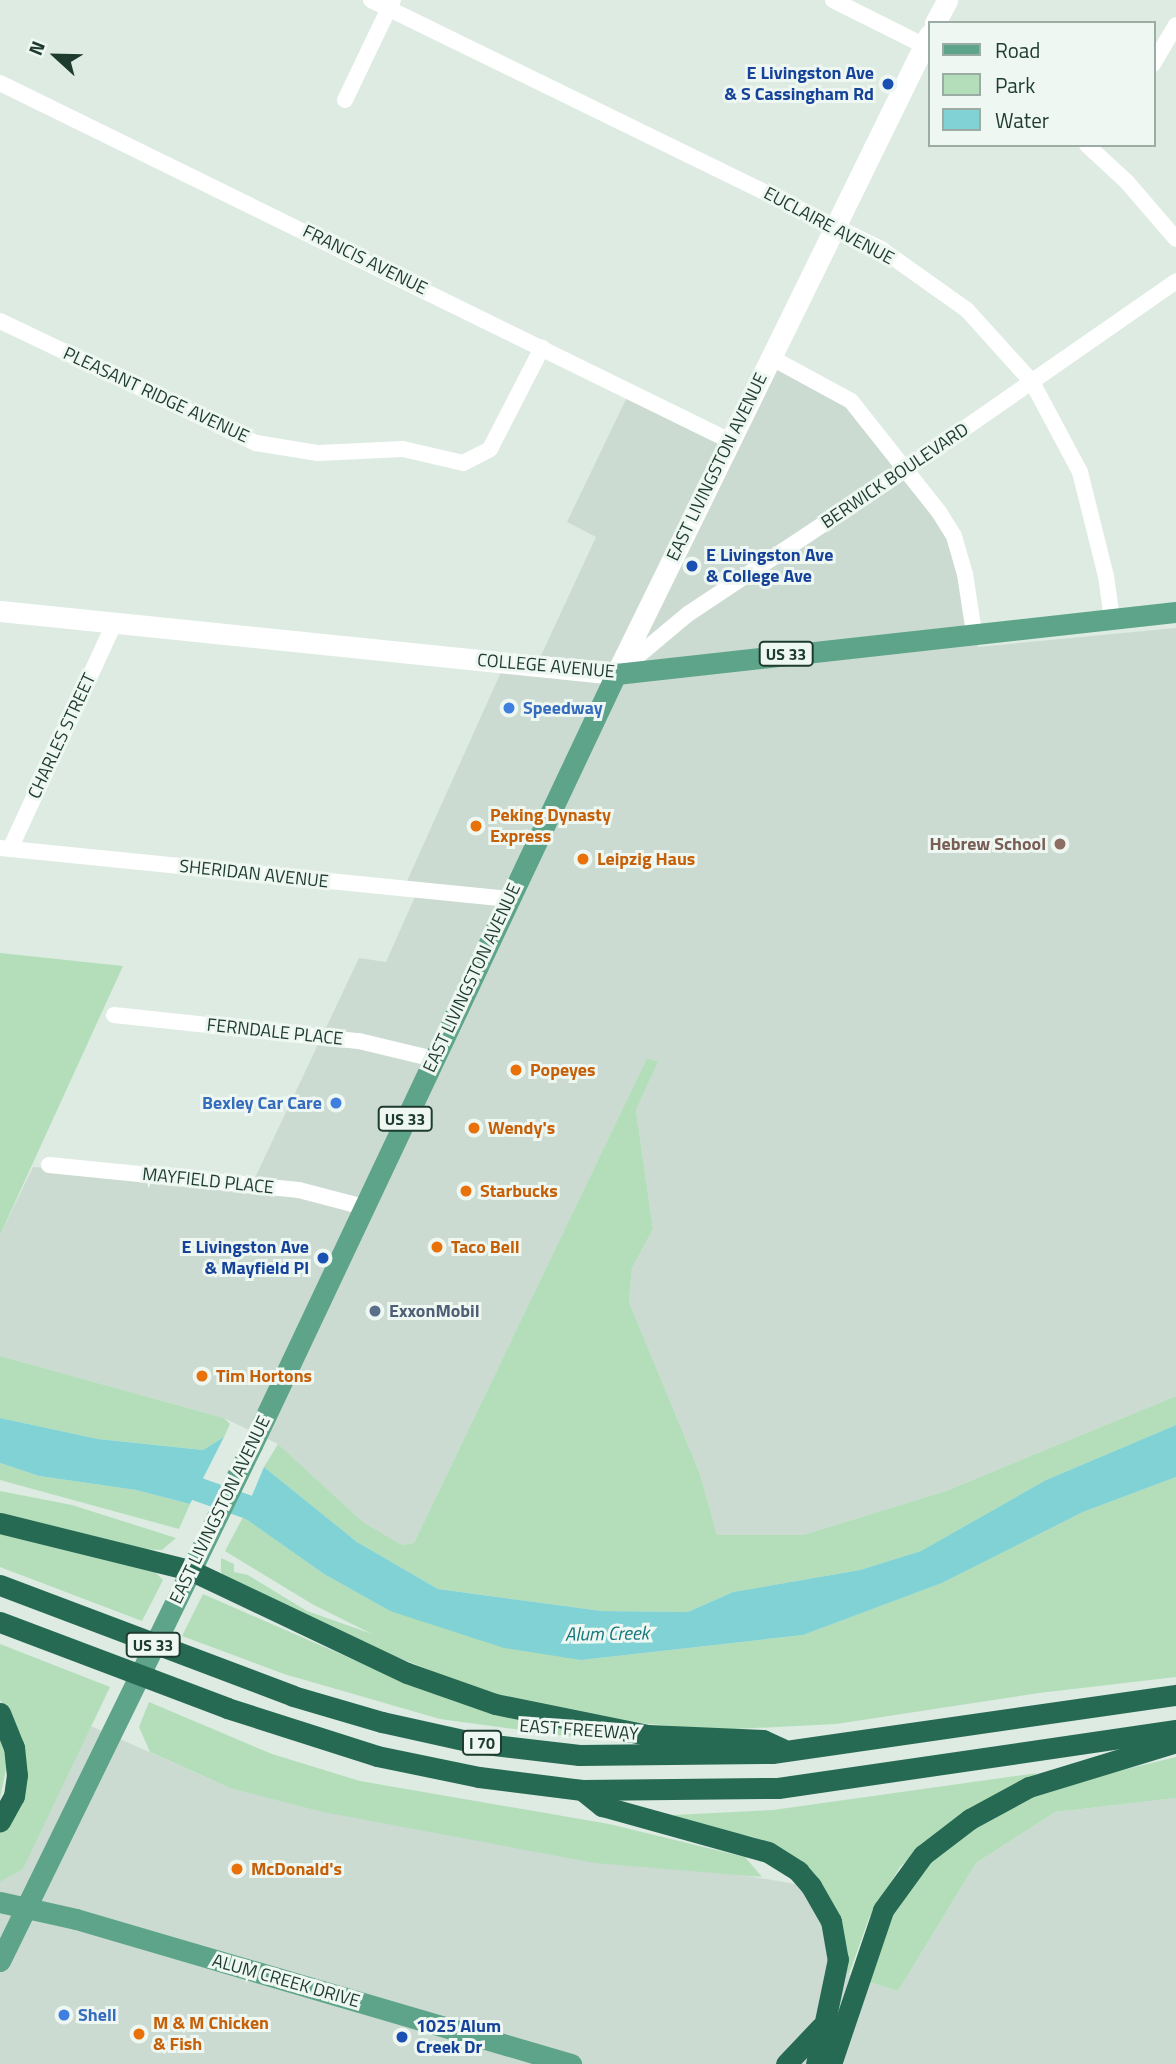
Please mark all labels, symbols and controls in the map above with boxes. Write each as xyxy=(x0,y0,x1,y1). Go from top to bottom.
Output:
north arrow xyxy=(21,21,91,91)
legend xyxy=(928,21,1155,147)
text: Road xyxy=(995,34,1040,66)
text: N xyxy=(20,36,52,59)
place label: E Livingston Ave & S Cassingham Rd xyxy=(724,63,874,106)
text: Park xyxy=(995,69,1035,101)
marker: E Livingston Ave & S Cassingham Rd xyxy=(880,76,896,92)
text: Water xyxy=(995,104,1049,136)
street label: EUCLAIRE AVENUE xyxy=(760,183,898,269)
street label: FRANCIS AVENUE xyxy=(299,221,431,299)
street label: PLEASANT RIDGE AVENUE xyxy=(60,342,252,448)
street label: EAST LIVINGSTON AVENUE xyxy=(662,370,772,564)
street label: BERWICK BOULEVARD xyxy=(817,419,973,533)
place label: E Livingston Ave & College Ave xyxy=(706,545,833,588)
marker: E Livingston Ave & College Ave xyxy=(684,558,700,574)
road number: US 33 xyxy=(758,642,814,666)
street label: COLLEGE AVENUE xyxy=(476,649,616,683)
street label: CHARLES STREET xyxy=(24,670,100,802)
place label: Speedway xyxy=(523,697,603,719)
marker: Speedway xyxy=(501,700,517,716)
place label: Peking Dynasty Express xyxy=(490,805,611,848)
marker: Peking Dynasty Express xyxy=(468,818,484,834)
place label: Hebrew School xyxy=(929,833,1046,855)
marker: Hebrew School xyxy=(1052,836,1068,852)
place label: Leipzig Haus xyxy=(597,848,695,870)
marker: Leipzig Haus xyxy=(575,851,591,867)
street label: SHERIDAN AVENUE xyxy=(178,855,330,893)
street label: EAST LIVINGSTON AVENUE xyxy=(419,880,525,1076)
street label: FERNDALE PLACE xyxy=(206,1014,344,1050)
place label: Popeyes xyxy=(530,1059,596,1081)
marker: Popeyes xyxy=(508,1062,524,1078)
place label: Bexley Car Care xyxy=(202,1092,322,1114)
marker: Bexley Car Care xyxy=(328,1095,344,1111)
road number: US 33 xyxy=(377,1106,433,1132)
place label: Wendy's xyxy=(488,1117,555,1139)
marker: Wendy's xyxy=(466,1120,482,1136)
street label: MAYFIELD PLACE xyxy=(141,1163,275,1199)
place label: Starbucks xyxy=(480,1180,558,1202)
marker: Starbucks xyxy=(458,1183,474,1199)
place label: Taco Bell xyxy=(451,1236,520,1258)
place label: E Livingston Ave & Mayfield Pl xyxy=(182,1237,309,1280)
marker: Taco Bell xyxy=(429,1239,445,1255)
marker: E Livingston Ave & Mayfield Pl xyxy=(315,1250,331,1266)
place label: ExxonMobil xyxy=(389,1300,480,1322)
marker: ExxonMobil xyxy=(367,1303,383,1319)
place label: Tim Hortons xyxy=(216,1365,312,1387)
marker: Tim Hortons xyxy=(194,1368,210,1384)
street label: EAST LIVINGSTON AVENUE xyxy=(165,1413,275,1607)
water label: Alum Creek xyxy=(565,1621,649,1645)
road number: US 33 xyxy=(125,1632,181,1658)
street label: EAST FREEWAY xyxy=(519,1715,639,1745)
road number: I 70 xyxy=(461,1730,503,1756)
place label: McDonald's xyxy=(251,1858,342,1880)
marker: McDonald's xyxy=(229,1861,245,1877)
street label: ALUM CREEK DRIVE xyxy=(210,1950,362,2012)
place label: Shell xyxy=(78,2004,117,2026)
marker: Shell xyxy=(56,2007,72,2023)
place label: M & M Chicken & Fish xyxy=(153,2013,269,2056)
place label: 1025 Alum Creek Dr xyxy=(416,2016,501,2058)
marker: M & M Chicken & Fish xyxy=(131,2026,147,2042)
marker: 1025 Alum Creek Dr xyxy=(394,2029,410,2045)

